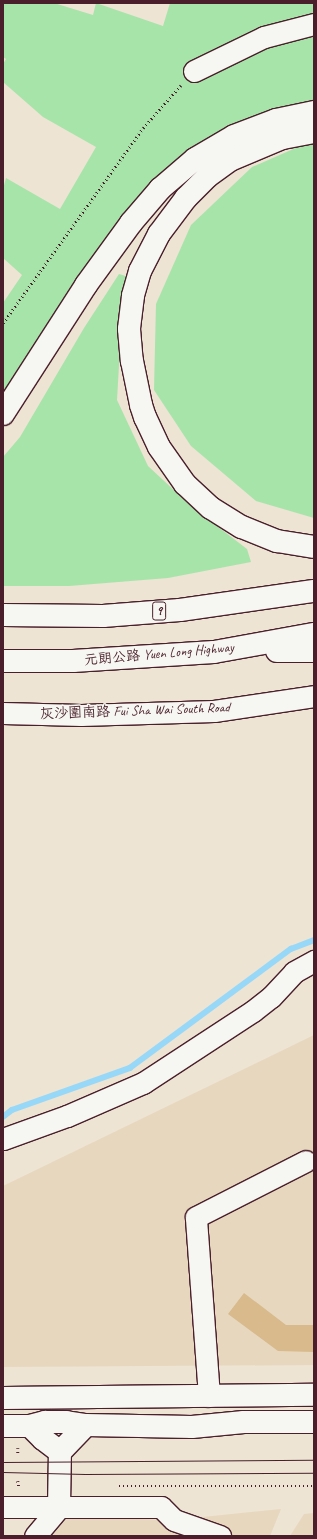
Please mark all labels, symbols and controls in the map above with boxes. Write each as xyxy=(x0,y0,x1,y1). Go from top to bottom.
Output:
road number: 9 xyxy=(152,600,166,622)
street label: 元朗公路 Yuen Long Highway xyxy=(83,639,235,669)
street label: 灰沙圍南路 Fui Sha Wai South Road xyxy=(39,699,231,723)

